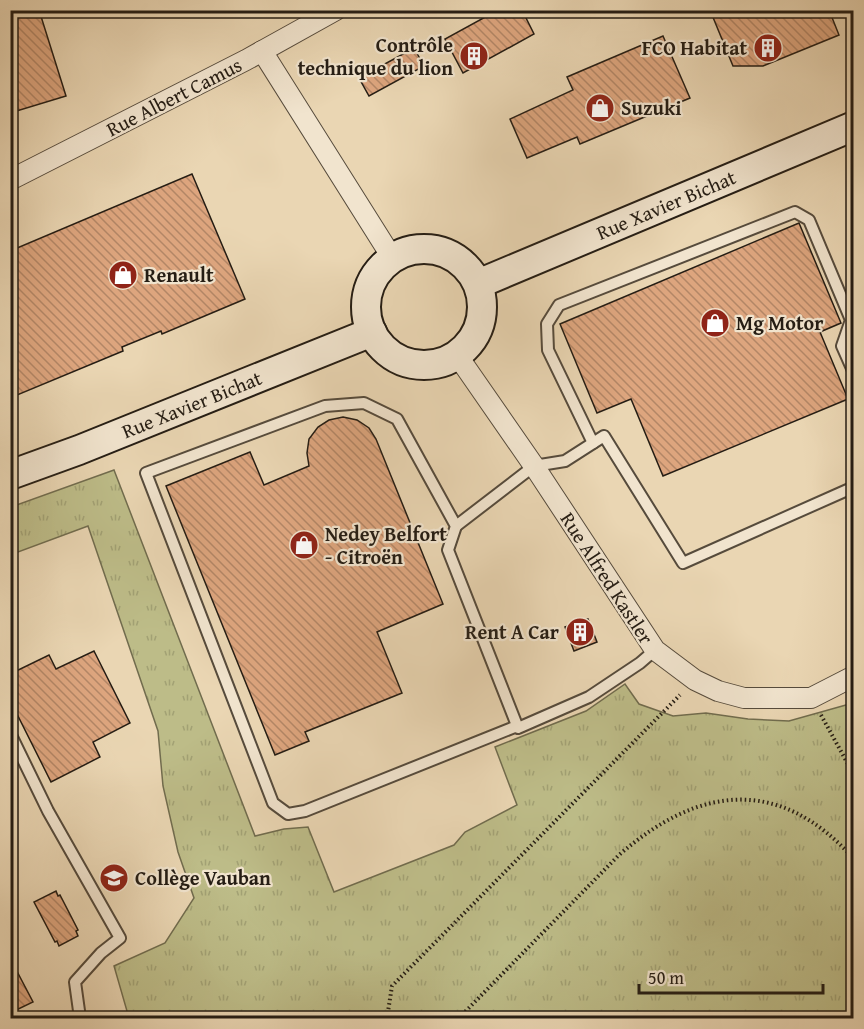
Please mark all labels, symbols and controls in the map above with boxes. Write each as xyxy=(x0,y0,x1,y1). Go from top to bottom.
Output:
place label: Contrôle technique du lion xyxy=(298,30,453,82)
building icon: FCO Habitat xyxy=(752,32,784,64)
place label: FCO Habitat xyxy=(642,33,747,62)
building icon: Contrôle technique du lion xyxy=(458,40,490,72)
street label: Rue Albert Camus xyxy=(101,50,247,143)
shop icon: Suzuki xyxy=(584,92,616,124)
place label: Suzuki xyxy=(621,93,682,122)
street label: Rue Xavier Bichat xyxy=(592,162,740,247)
shop icon: Renault xyxy=(107,259,139,291)
place label: Renault xyxy=(144,260,214,289)
shop icon: Mg Motor xyxy=(699,307,731,339)
place label: Mg Motor xyxy=(736,308,823,337)
street label: Rue Xavier Bichat xyxy=(117,363,266,445)
street label: Rue Alfred Kastler xyxy=(554,506,661,649)
place label: Nedey Belfort - Citroën xyxy=(325,519,447,571)
shop icon: Nedey Belfort - Citroën xyxy=(288,529,320,561)
building icon: Rent A Car xyxy=(564,616,596,648)
place label: Rent A Car xyxy=(465,617,559,646)
school or university icon: Collège Vauban xyxy=(98,862,130,894)
place label: Collège Vauban xyxy=(135,863,271,892)
scale bar xyxy=(639,957,824,995)
text: 50 m xyxy=(648,964,684,991)

